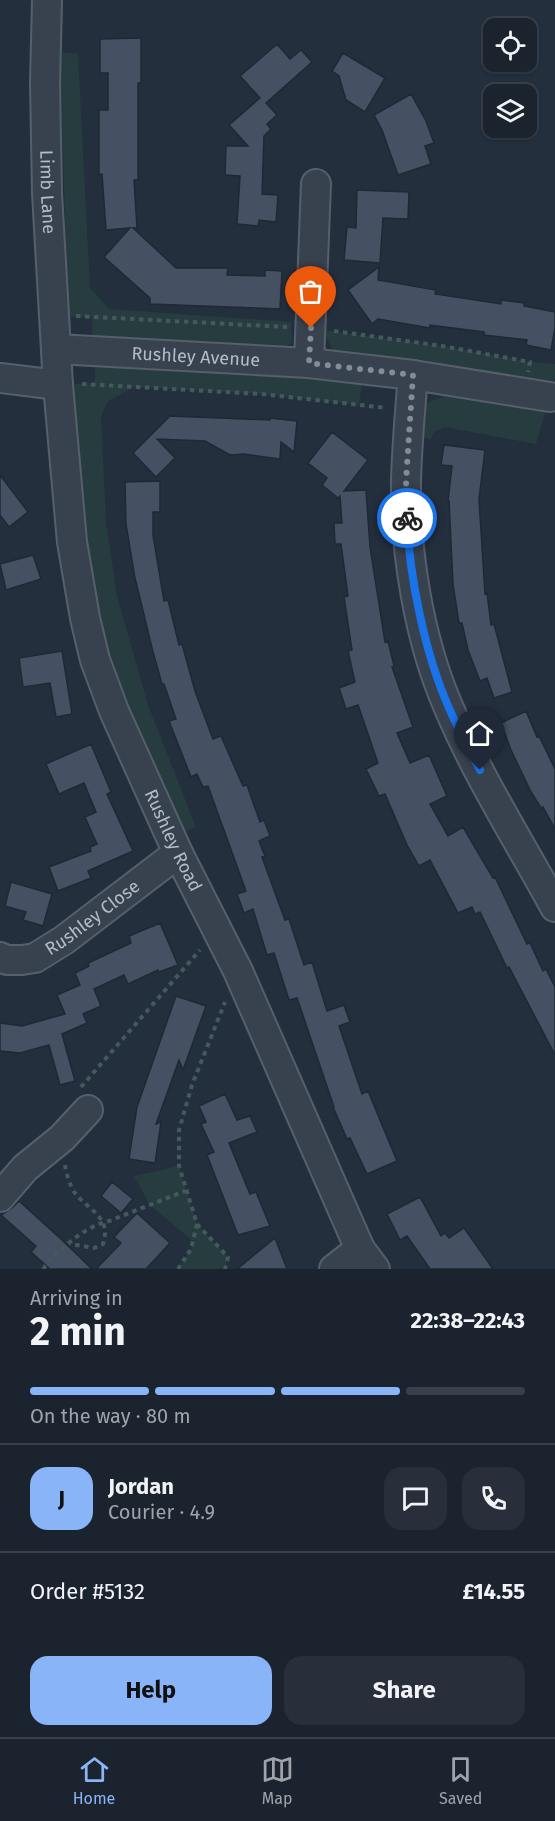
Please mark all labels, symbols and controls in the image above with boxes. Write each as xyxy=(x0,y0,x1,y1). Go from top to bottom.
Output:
map controls xyxy=(483,18,537,138)
button: locate xyxy=(483,18,537,72)
button: layers xyxy=(483,84,537,138)
street label: Limb Lane xyxy=(35,150,60,234)
pin xyxy=(285,266,336,328)
icon: bag xyxy=(294,275,327,308)
street label: Rushley Avenue xyxy=(131,342,261,371)
courier xyxy=(377,488,437,548)
icon: bike xyxy=(391,502,424,535)
pin xyxy=(454,708,505,770)
icon: home xyxy=(463,717,496,750)
street label: Rushley Road xyxy=(140,786,207,895)
street label: Rushley Close xyxy=(41,875,144,960)
text: Arriving in xyxy=(30,1286,123,1310)
text: 22:38–22:43 xyxy=(411,1307,525,1334)
text: 2 min xyxy=(30,1309,126,1355)
text: On the way · 80 m xyxy=(30,1404,191,1428)
button: chat xyxy=(384,1467,447,1530)
button: phone xyxy=(462,1467,525,1530)
text: Jordan xyxy=(108,1473,174,1500)
text: J xyxy=(58,1485,65,1512)
text: Courier · 4.9 xyxy=(108,1500,215,1524)
text: Order #5132 xyxy=(30,1578,145,1605)
text: £14.55 xyxy=(462,1578,525,1605)
button: Help xyxy=(30,1656,272,1725)
button: Share xyxy=(284,1656,525,1725)
tab: Home xyxy=(73,1753,115,1808)
tab: Map xyxy=(261,1753,294,1808)
tab: Saved xyxy=(439,1753,482,1808)

